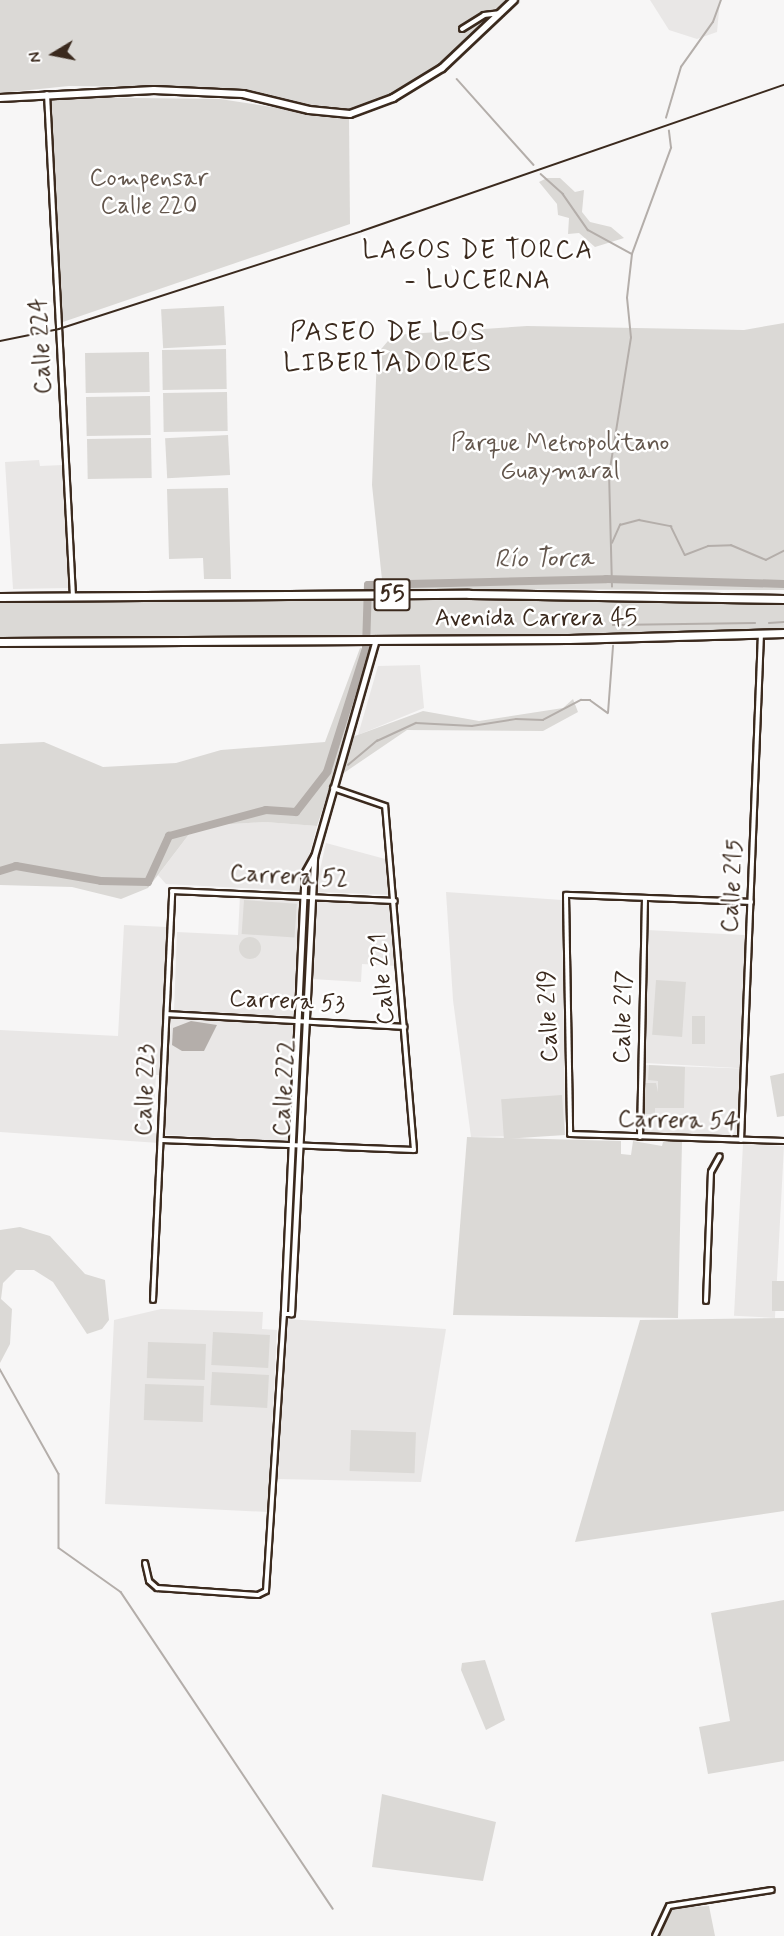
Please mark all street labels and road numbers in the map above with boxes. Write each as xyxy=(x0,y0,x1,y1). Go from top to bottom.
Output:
street label: Calle 224 xyxy=(25,297,59,395)
road number: 55 xyxy=(372,576,412,614)
street label: Avenida Carrera 45 xyxy=(433,605,639,633)
street label: Calle 215 xyxy=(716,839,750,933)
street label: Carrera 52 xyxy=(229,860,349,894)
street label: Calle 221 xyxy=(365,932,401,1026)
street label: Calle 219 xyxy=(533,969,565,1063)
street label: Calle 217 xyxy=(608,970,640,1064)
street label: Carrera 53 xyxy=(228,985,346,1019)
street label: Calle 222 xyxy=(268,1039,302,1137)
street label: Calle 223 xyxy=(130,1043,162,1137)
street label: Carrera 54 xyxy=(617,1106,739,1136)

